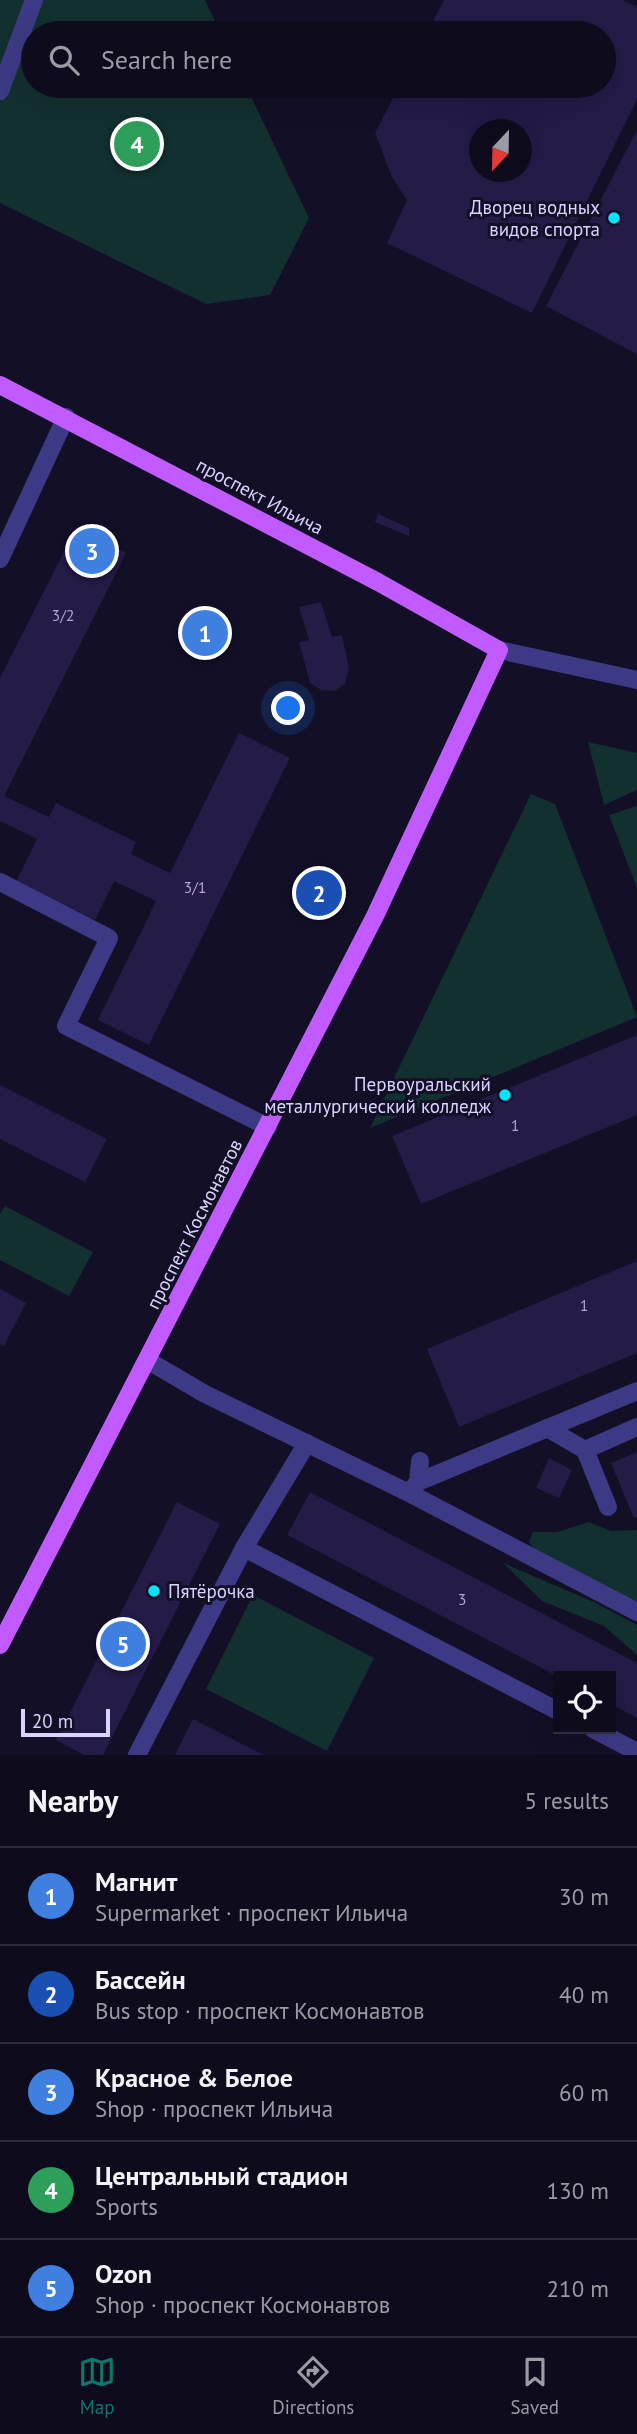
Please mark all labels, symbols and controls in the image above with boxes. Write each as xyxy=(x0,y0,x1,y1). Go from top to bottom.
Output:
search box xyxy=(21,21,616,98)
icon: search xyxy=(45,41,83,79)
text: Search here xyxy=(101,43,232,76)
pin: 4 xyxy=(114,118,160,170)
north arrow xyxy=(469,119,532,182)
place label: Дворец водных видов спорта xyxy=(470,195,600,241)
marker: Дворец водных видов спорта xyxy=(606,210,622,226)
street label: проспект Ильича xyxy=(192,452,328,540)
pin: 3 xyxy=(69,525,115,577)
house number: 3/2 xyxy=(51,605,75,625)
pin: 1 xyxy=(182,607,228,659)
your location xyxy=(271,691,305,725)
pin: 2 xyxy=(296,867,342,919)
house number: 3/1 xyxy=(183,877,207,897)
place label: Первоуральский металлургический колледж xyxy=(264,1072,491,1118)
marker: Первоуральский металлургический колледж xyxy=(497,1087,513,1103)
house number: 1 xyxy=(511,1115,519,1135)
street label: проспект Космонавтов xyxy=(141,1135,247,1313)
house number: 1 xyxy=(580,1295,588,1315)
place label: Пятёрочка xyxy=(168,1579,255,1603)
marker: Пятёрочка xyxy=(146,1583,162,1599)
house number: 3 xyxy=(458,1589,466,1609)
pin: 5 xyxy=(100,1618,146,1670)
map controls xyxy=(553,1671,616,1734)
button: locate xyxy=(553,1671,616,1734)
scale bar xyxy=(21,1706,110,1738)
text: 20 m xyxy=(32,1709,73,1733)
text: Nearby xyxy=(28,1781,118,1820)
text: 5 results xyxy=(525,1786,609,1815)
text: Магнит xyxy=(95,1865,177,1898)
text: 1 xyxy=(44,1882,58,1911)
text: 30 m xyxy=(559,1882,609,1911)
text: Supermarket · проспект Ильича xyxy=(95,1898,408,1927)
text: Бассейн xyxy=(95,1963,186,1996)
text: 2 xyxy=(44,1980,58,2009)
text: 40 m xyxy=(559,1980,609,2009)
text: Bus stop · проспект Космонавтов xyxy=(95,1996,424,2025)
text: Красное & Белое xyxy=(95,2061,293,2094)
text: 3 xyxy=(44,2078,58,2107)
text: 60 m xyxy=(559,2078,609,2107)
text: Shop · проспект Ильича xyxy=(95,2094,333,2123)
text: Центральный стадион xyxy=(95,2159,348,2192)
text: 4 xyxy=(44,2176,58,2205)
text: 130 m xyxy=(547,2176,609,2205)
text: Sports xyxy=(95,2192,158,2221)
text: Ozon xyxy=(95,2257,152,2290)
text: 5 xyxy=(44,2274,58,2303)
text: 210 m xyxy=(547,2274,609,2303)
text: Shop · проспект Космонавтов xyxy=(95,2290,390,2319)
tab: Map xyxy=(78,2353,116,2419)
tab: Directions xyxy=(272,2353,354,2419)
tab: Saved xyxy=(511,2353,559,2419)

